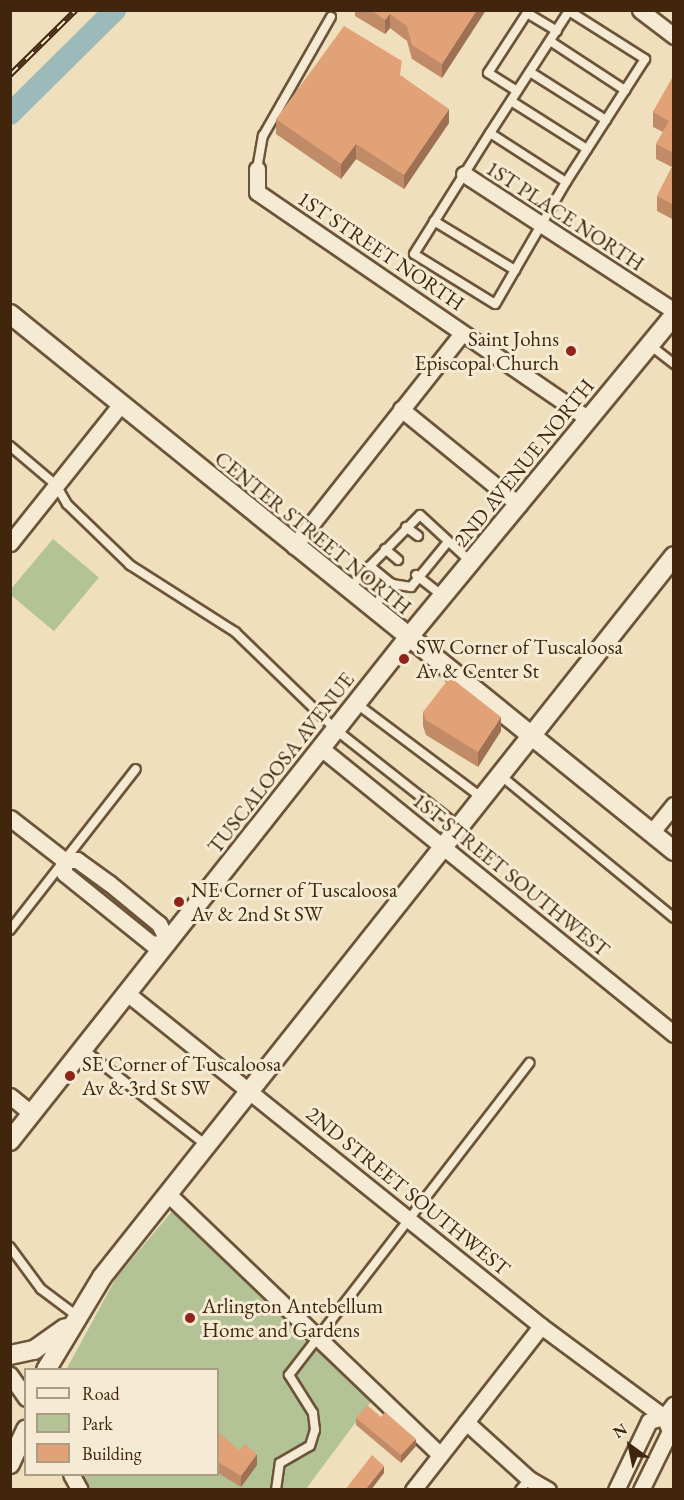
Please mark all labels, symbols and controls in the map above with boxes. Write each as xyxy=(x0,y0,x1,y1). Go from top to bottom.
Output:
street label: 1ST PLACE NORTH xyxy=(481,155,649,277)
street label: 1ST STREET NORTH xyxy=(293,186,469,316)
place label: Saint Johns Episcopal Church xyxy=(415,326,559,376)
marker: Saint Johns Episcopal Church xyxy=(564,344,578,358)
street label: 2ND AVENUE NORTH xyxy=(448,374,600,552)
street label: CENTER STREET NORTH xyxy=(210,446,416,620)
place label: SW Corner of Tuscaloosa Av & Center St xyxy=(416,634,623,684)
marker: SW Corner of Tuscaloosa Av & Center St xyxy=(397,652,411,666)
street label: TUSCALOOSA AVENUE xyxy=(202,667,360,859)
street label: 1ST STREET SOUTHWEST xyxy=(407,788,615,962)
place label: NE Corner of Tuscaloosa Av & 2nd St SW xyxy=(191,877,397,927)
marker: NE Corner of Tuscaloosa Av & 2nd St SW xyxy=(172,895,186,909)
place label: SE Corner of Tuscaloosa Av & 3rd St SW xyxy=(82,1051,281,1101)
marker: SE Corner of Tuscaloosa Av & 3rd St SW xyxy=(63,1069,77,1083)
street label: 2ND STREET SOUTHWEST xyxy=(301,1101,515,1281)
place label: Arlington Antebellum Home and Gardens xyxy=(202,1293,383,1343)
marker: Arlington Antebellum Home and Gardens xyxy=(183,1311,197,1325)
legend xyxy=(24,1368,219,1476)
text: Road xyxy=(82,1382,120,1405)
text: Park xyxy=(82,1412,113,1435)
north arrow xyxy=(600,1416,660,1476)
text: N xyxy=(609,1418,631,1443)
text: Building xyxy=(82,1442,142,1465)

